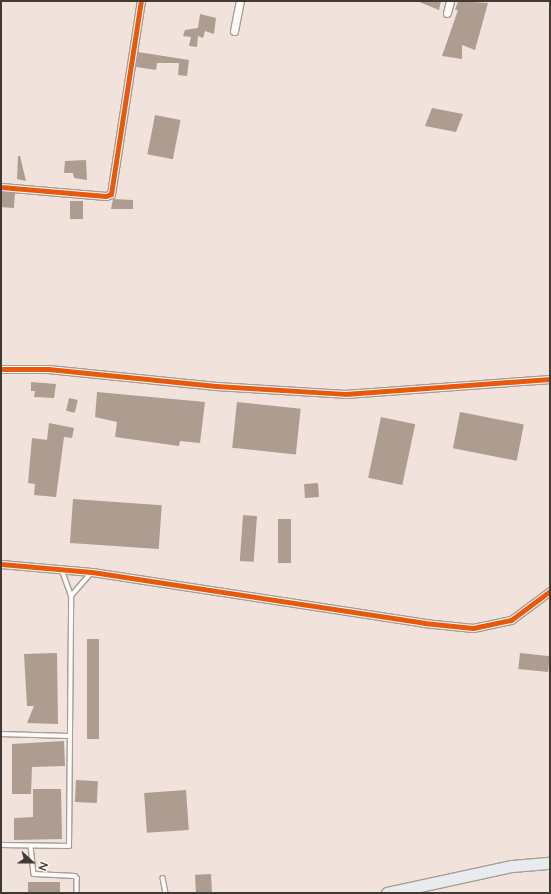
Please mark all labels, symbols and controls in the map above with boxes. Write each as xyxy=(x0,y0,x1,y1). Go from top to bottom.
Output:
north arrow xyxy=(12,842,52,882)
text: N xyxy=(36,860,51,873)

